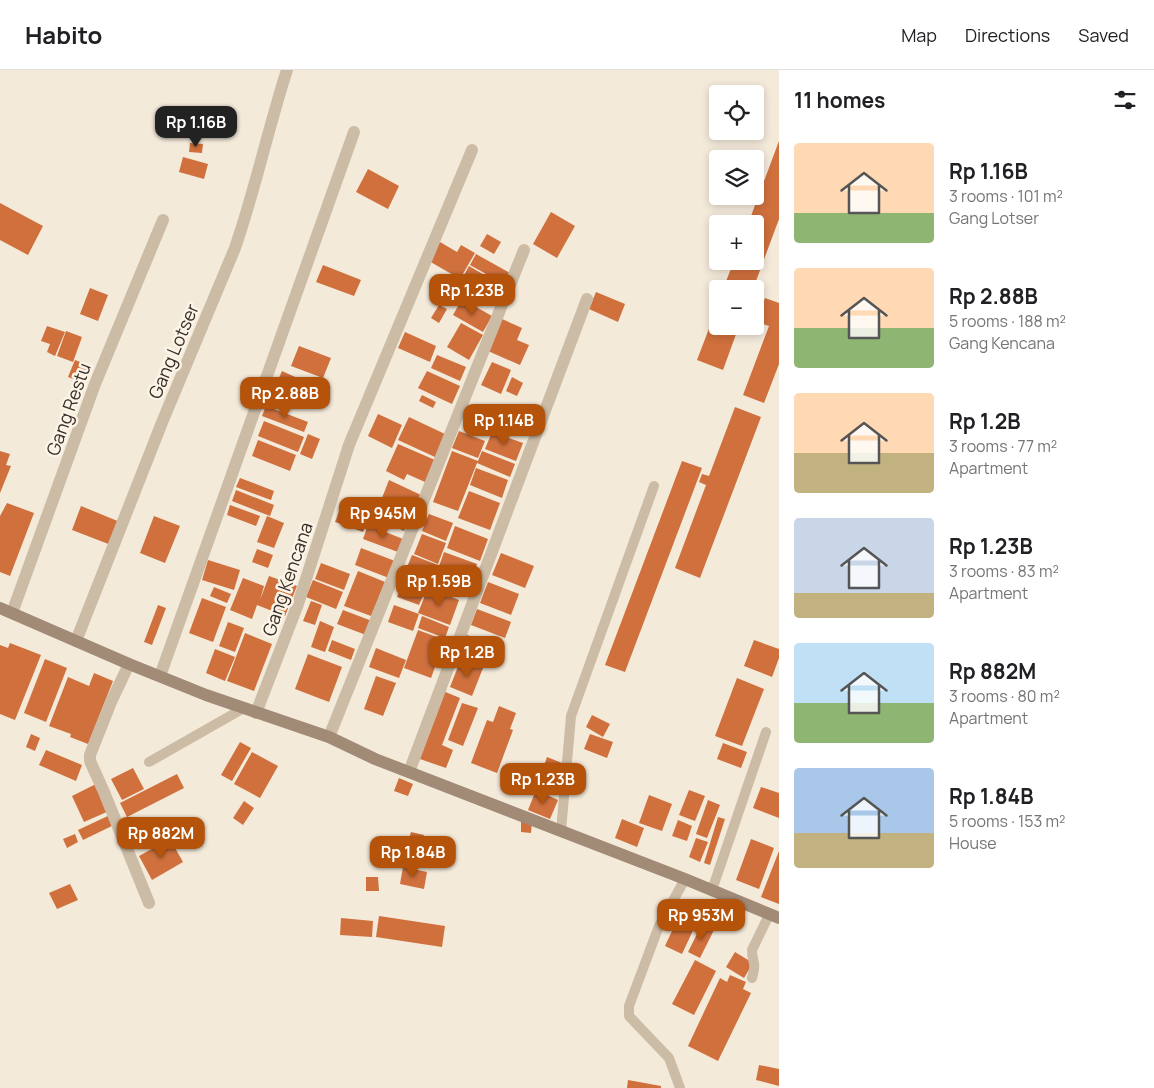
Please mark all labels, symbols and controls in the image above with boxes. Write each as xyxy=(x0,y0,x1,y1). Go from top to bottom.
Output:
text: Habito xyxy=(25,18,102,51)
text: Map xyxy=(901,23,937,47)
text: Directions xyxy=(965,23,1050,47)
text: Saved xyxy=(1078,23,1129,47)
map controls xyxy=(709,85,764,335)
button: locate xyxy=(709,85,764,140)
text: 11 homes xyxy=(794,86,885,114)
icon: filters xyxy=(1111,86,1139,114)
pin: Rp 1.16B xyxy=(144,106,248,148)
text: Rp 1.16B xyxy=(166,111,226,133)
button: layers xyxy=(709,150,764,205)
text: Rp 1.16B xyxy=(949,157,1028,185)
icon: home xyxy=(834,163,894,223)
text: 3 rooms · 101 m² xyxy=(949,185,1063,207)
text: Gang Lotser xyxy=(949,207,1039,229)
button: + xyxy=(709,215,764,270)
pin: Rp 1.23B xyxy=(420,274,524,316)
text: Rp 1.23B xyxy=(440,279,504,301)
button: − xyxy=(709,280,764,335)
text: Rp 2.88B xyxy=(949,282,1038,310)
icon: home xyxy=(834,288,894,348)
street label: Gang Lotser xyxy=(142,299,204,402)
text: 5 rooms · 188 m² xyxy=(949,310,1066,332)
text: Gang Kencana xyxy=(949,332,1055,354)
street label: Gang Restu xyxy=(40,359,96,459)
pin: Rp 2.88B xyxy=(233,376,337,419)
text: Rp 2.88B xyxy=(251,382,319,404)
pin: Rp 1.14B xyxy=(452,404,556,446)
text: Rp 1.2B xyxy=(949,407,1020,435)
text: Rp 1.14B xyxy=(474,409,534,431)
icon: home xyxy=(834,413,894,473)
text: 3 rooms · 77 m² xyxy=(949,435,1057,457)
text: Apartment xyxy=(949,457,1028,479)
pin: Rp 945M xyxy=(337,496,429,539)
text: Rp 945M xyxy=(350,502,416,524)
street label: Gang Kencana xyxy=(256,519,318,639)
text: Rp 1.23B xyxy=(949,532,1033,560)
icon: home xyxy=(834,538,894,598)
text: 3 rooms · 83 m² xyxy=(949,560,1059,582)
pin: Rp 1.59B xyxy=(387,564,491,607)
text: Rp 1.59B xyxy=(407,570,471,592)
text: Apartment xyxy=(949,582,1028,604)
pin: Rp 1.2B xyxy=(421,636,513,678)
text: Rp 1.2B xyxy=(440,641,494,663)
text: Rp 882M xyxy=(949,657,1036,685)
icon: home xyxy=(834,663,894,723)
text: 3 rooms · 80 m² xyxy=(949,685,1060,707)
text: Apartment xyxy=(949,707,1028,729)
pin: Rp 1.23B xyxy=(491,762,595,805)
text: Rp 1.23B xyxy=(511,768,575,790)
text: Rp 1.84B xyxy=(949,782,1034,810)
icon: home xyxy=(834,788,894,848)
text: 5 rooms · 153 m² xyxy=(949,810,1065,832)
pin: Rp 882M xyxy=(115,816,207,859)
text: Rp 882M xyxy=(128,822,194,844)
text: House xyxy=(949,832,997,854)
pin: Rp 1.84B xyxy=(361,836,465,878)
text: Rp 1.84B xyxy=(381,841,445,863)
pin: Rp 953M xyxy=(655,898,747,941)
text: Rp 953M xyxy=(668,904,734,926)

